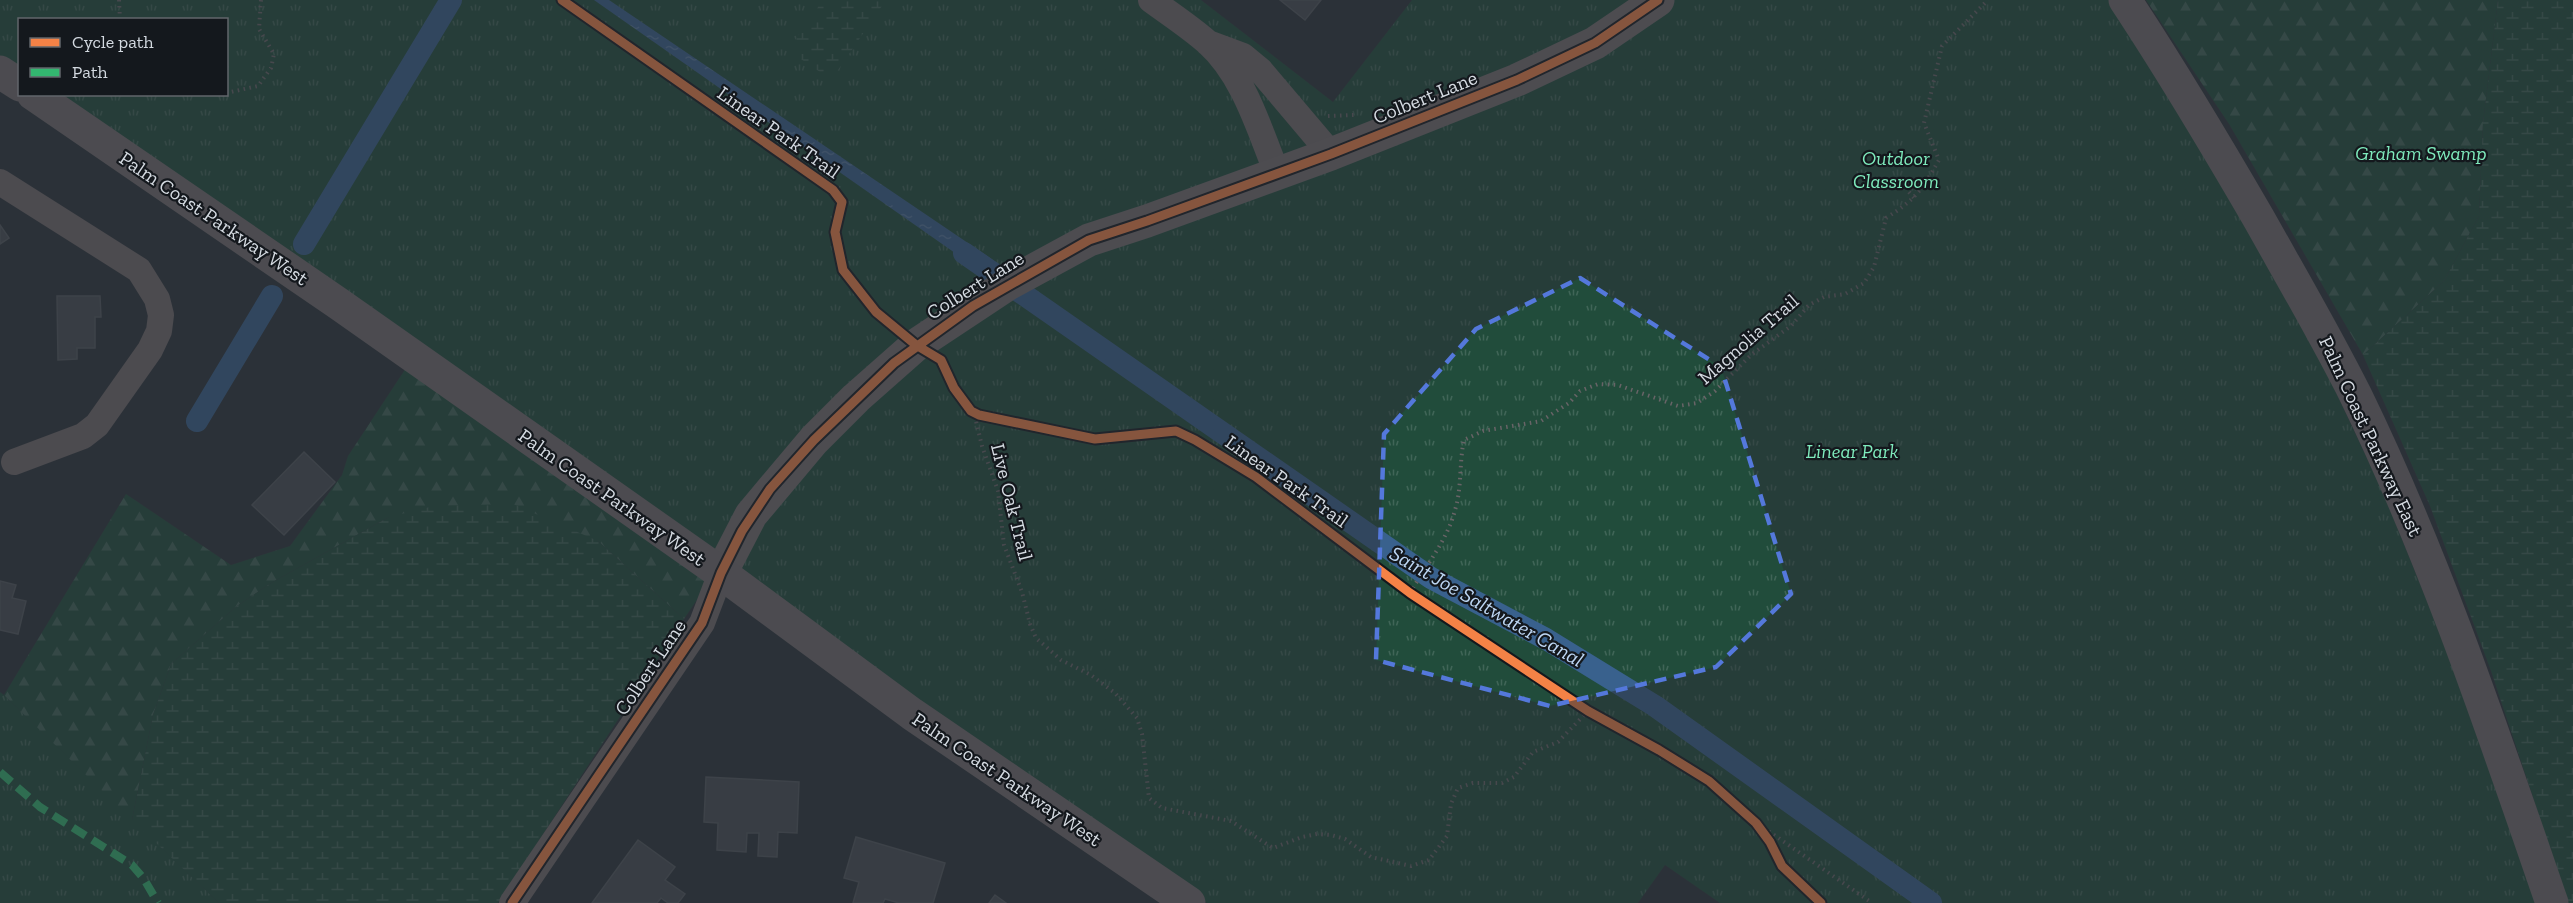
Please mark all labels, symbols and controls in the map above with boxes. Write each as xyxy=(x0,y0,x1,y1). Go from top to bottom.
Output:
legend xyxy=(18,18,228,96)
text: Cycle path xyxy=(72,31,154,53)
text: Path xyxy=(72,61,108,83)
street label: Colbert Lane xyxy=(1369,65,1481,129)
street label: Linear Park Trail xyxy=(713,81,845,183)
park label: Graham Swamp xyxy=(2355,141,2487,165)
street label: Palm Coast Parkway West xyxy=(115,146,314,291)
park label: Outdoor Classroom xyxy=(1853,146,1939,193)
street label: Colbert Lane xyxy=(922,246,1028,324)
street label: Magnolia Trail xyxy=(1693,289,1803,389)
street label: Palm Coast Parkway East xyxy=(2314,332,2428,540)
street label: Palm Coast Parkway West xyxy=(514,423,711,571)
street label: Linear Park Trail xyxy=(1221,430,1353,532)
park label: Linear Park xyxy=(1806,439,1898,463)
street label: Live Oak Trail xyxy=(986,441,1038,563)
water label: Saint Joe Saltwater Canal xyxy=(1386,540,1588,672)
street label: Colbert Lane xyxy=(609,615,691,719)
street label: Palm Coast Parkway West xyxy=(908,707,1107,852)

